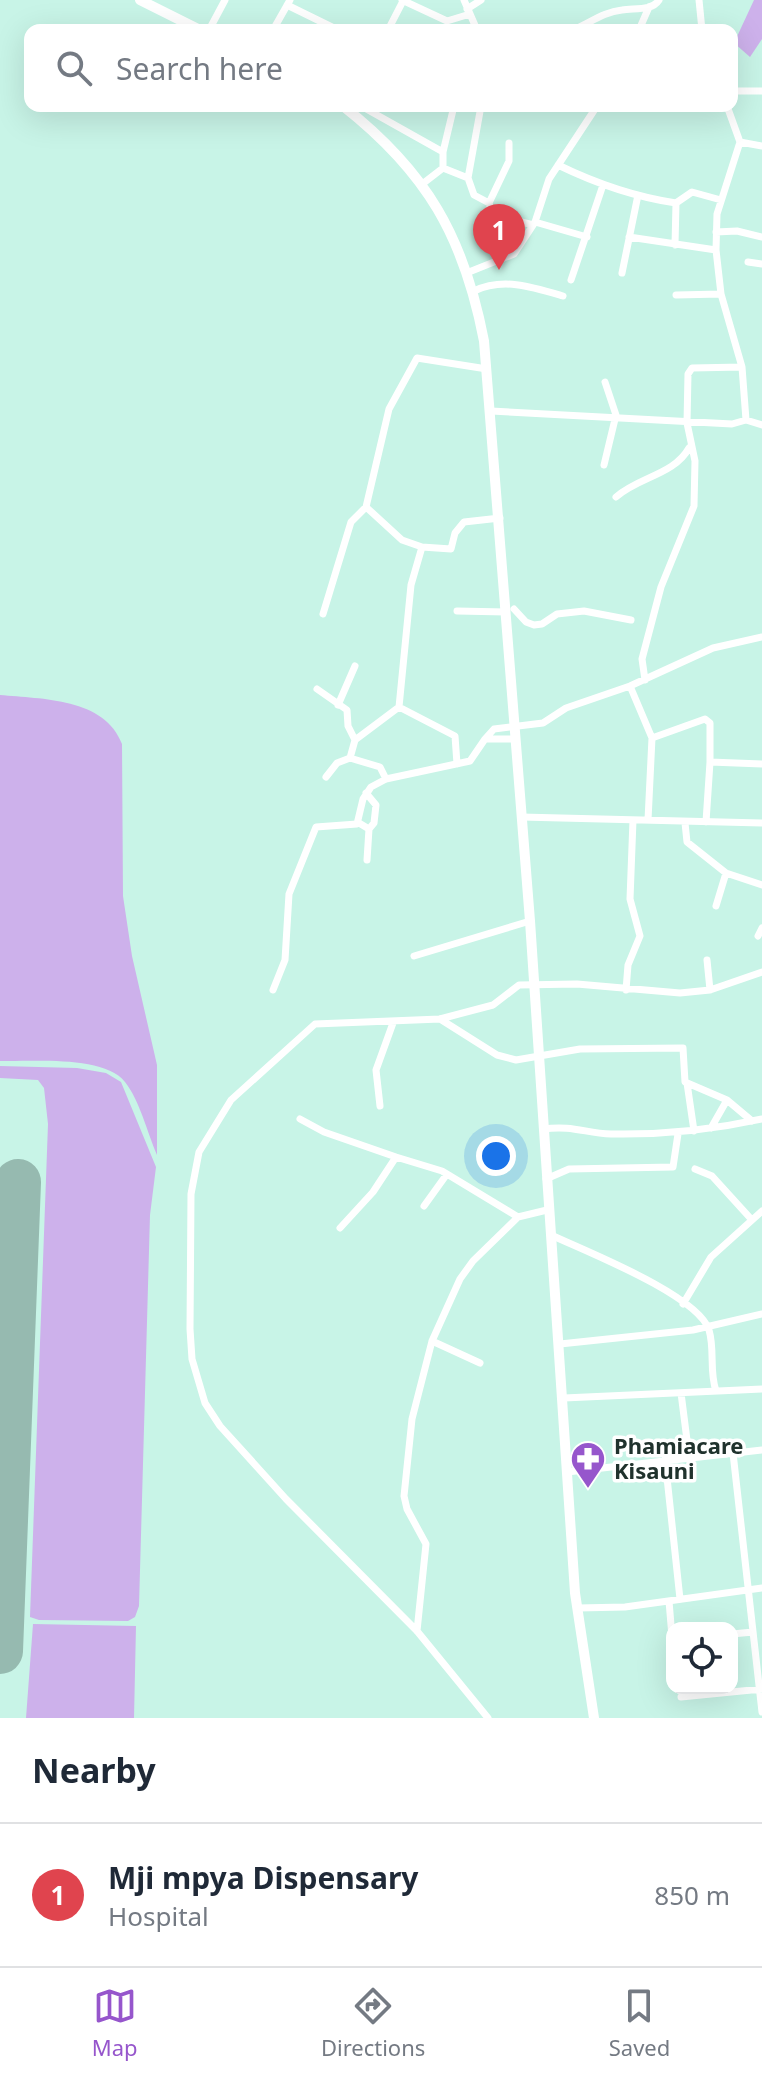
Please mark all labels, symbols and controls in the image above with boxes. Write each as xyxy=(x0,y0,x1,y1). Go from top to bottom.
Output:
search box xyxy=(24,24,738,112)
icon: search xyxy=(52,46,96,90)
text: Search here xyxy=(116,48,283,89)
pin: 1 xyxy=(473,204,525,270)
your location xyxy=(476,1136,516,1176)
place label: Phamiacare Kisauni xyxy=(614,1430,743,1485)
pharmacy icon: Phamiacare Kisauni xyxy=(569,1440,607,1490)
map controls xyxy=(666,1622,738,1694)
button: locate xyxy=(666,1622,738,1694)
text: Nearby xyxy=(32,1747,156,1793)
text: Mji mpya Dispensary xyxy=(108,1857,418,1898)
text: 1 xyxy=(51,1877,65,1913)
text: 850 m xyxy=(654,1877,730,1913)
text: Hospital xyxy=(108,1898,209,1934)
tab: Map xyxy=(92,1984,138,2062)
tab: Directions xyxy=(321,1984,425,2062)
tab: Saved xyxy=(609,1984,670,2062)

